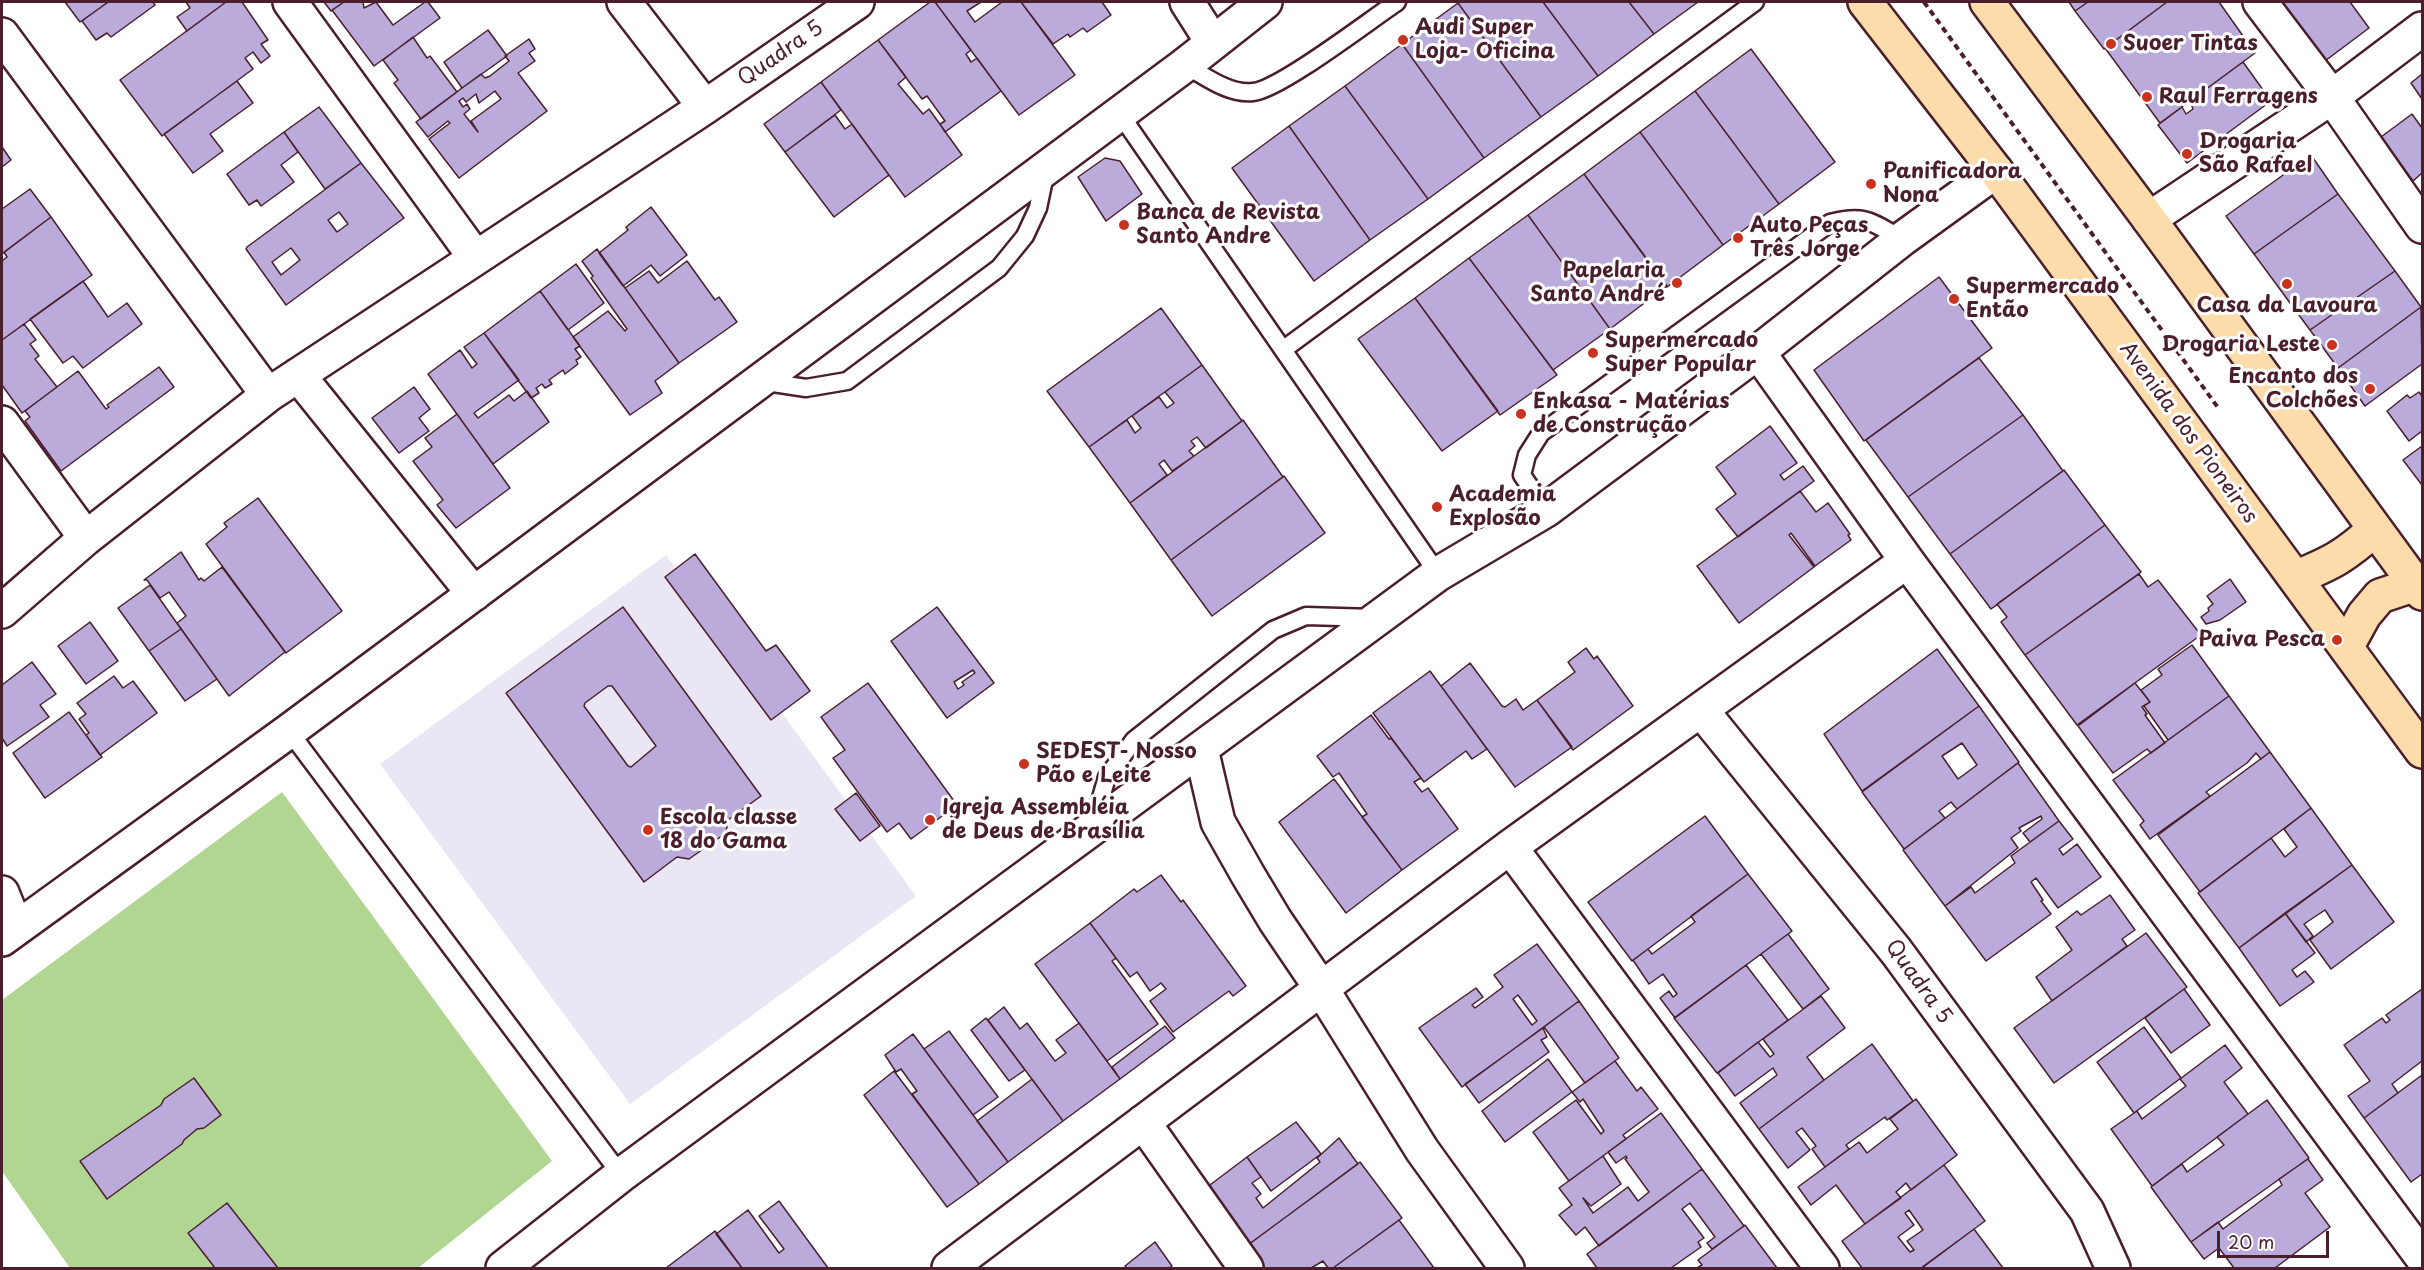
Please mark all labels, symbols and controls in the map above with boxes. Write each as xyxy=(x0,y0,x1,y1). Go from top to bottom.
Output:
place label: Audi Super Loja- Oficina xyxy=(1415,15,1555,65)
street label: Quadra 5 xyxy=(734,16,828,92)
place label: Suoer Tintas xyxy=(2123,31,2258,57)
marker: Audi Super Loja- Oficina xyxy=(1396,33,1410,47)
marker: Suoer Tintas xyxy=(2104,37,2118,51)
place label: Raul Ferragens xyxy=(2159,84,2318,110)
marker: Raul Ferragens xyxy=(2140,90,2154,104)
place label: Drogaria São Rafael xyxy=(2199,129,2312,179)
marker: Drogaria São Rafael xyxy=(2180,147,2194,161)
place label: Panificadora Nona xyxy=(1883,159,2022,209)
marker: Panificadora Nona xyxy=(1864,177,1878,191)
place label: Banca de Revista Santo Andre xyxy=(1136,200,1320,250)
place label: Auto Peças Três Jorge xyxy=(1750,213,1868,263)
marker: Banca de Revista Santo Andre xyxy=(1117,218,1131,232)
marker: Auto Peças Três Jorge xyxy=(1731,231,1745,245)
place label: Papelaria Santo André xyxy=(1530,258,1665,308)
place label: Supermercado Então xyxy=(1966,274,2119,324)
marker: Papelaria Santo André xyxy=(1670,276,1684,290)
marker: Casa da Lavoura xyxy=(2280,277,2294,291)
marker: Supermercado Então xyxy=(1947,292,1961,306)
place label: Casa da Lavoura xyxy=(2196,293,2378,319)
place label: Supermercado Super Popular xyxy=(1605,328,1758,378)
place label: Drogaria Leste xyxy=(2162,332,2320,358)
street label: Avenida dos Pioneiros xyxy=(2114,337,2262,529)
marker: Drogaria Leste xyxy=(2325,338,2339,352)
marker: Supermercado Super Popular xyxy=(1586,346,1600,360)
place label: Encanto dos Colchões xyxy=(2228,364,2358,414)
marker: Encanto dos Colchões xyxy=(2363,382,2377,396)
place label: Enkasa - Matérias de Construção xyxy=(1533,389,1730,439)
marker: Enkasa - Matérias de Construção xyxy=(1514,407,1528,421)
place label: Academia Explosão xyxy=(1449,482,1556,532)
marker: Academia Explosão xyxy=(1430,500,1444,514)
place label: Paiva Pesca xyxy=(2198,627,2325,653)
marker: Paiva Pesca xyxy=(2330,633,2344,647)
place label: SEDEST- Nosso Pão e Leite xyxy=(1036,739,1197,789)
marker: SEDEST- Nosso Pão e Leite xyxy=(1017,757,1031,771)
place label: Igreja Assembléia de Deus de Brasília xyxy=(942,795,1145,845)
place label: Escola classe 18 do Gama xyxy=(660,805,797,855)
marker: Igreja Assembléia de Deus de Brasília xyxy=(923,813,937,827)
marker: Escola classe 18 do Gama xyxy=(641,823,655,837)
street label: Quadra 5 xyxy=(1879,935,1957,1029)
scale bar xyxy=(2220,1219,2332,1257)
text: 20 m xyxy=(2228,1228,2274,1255)

